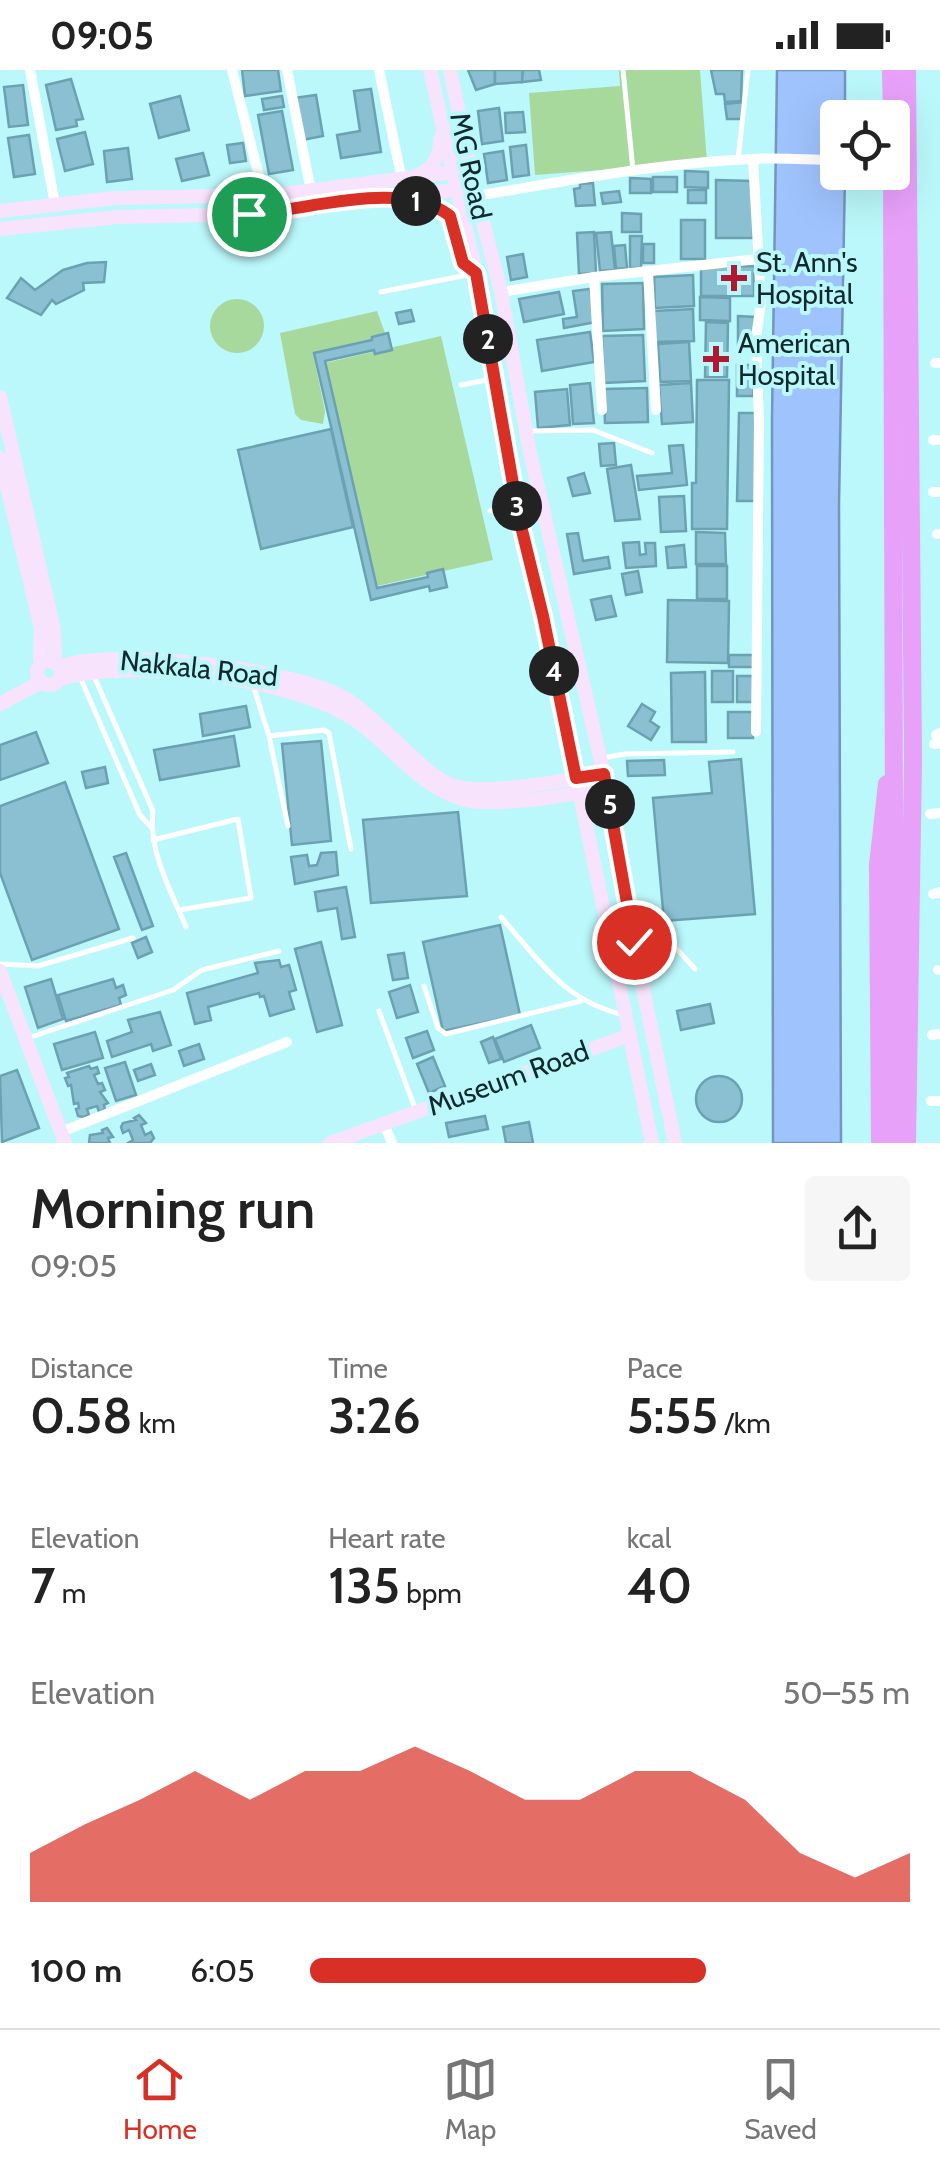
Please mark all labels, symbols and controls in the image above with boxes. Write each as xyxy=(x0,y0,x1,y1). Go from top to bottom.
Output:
text: 09:05 xyxy=(50,12,154,59)
map controls xyxy=(820,100,910,190)
button: locate xyxy=(820,100,910,190)
street label: MG Road xyxy=(443,109,499,223)
pin xyxy=(207,172,292,257)
pin: 1 xyxy=(391,176,441,226)
text: 1 xyxy=(411,184,421,218)
icon: arrive xyxy=(222,187,277,242)
place label: St. Ann's Hospital xyxy=(756,245,858,311)
marker: St. Ann's Hospital xyxy=(721,265,747,291)
pin: 2 xyxy=(463,314,513,364)
text: 2 xyxy=(481,322,495,356)
place label: American Hospital xyxy=(738,326,851,392)
marker: American Hospital xyxy=(703,346,729,372)
pin: 3 xyxy=(492,481,542,531)
text: 3 xyxy=(509,489,525,523)
street label: Nakkala Road xyxy=(118,643,280,693)
pin: 4 xyxy=(529,646,579,696)
text: 4 xyxy=(545,654,563,688)
pin: 5 xyxy=(585,779,635,829)
text: 5 xyxy=(602,787,618,821)
pin xyxy=(592,900,677,985)
icon: check xyxy=(607,915,662,970)
street label: Museum Road xyxy=(423,1033,593,1123)
text: Morning run xyxy=(30,1175,315,1242)
button: share xyxy=(805,1176,910,1281)
text: 09:05 xyxy=(30,1246,117,1285)
text: Distance xyxy=(30,1351,133,1385)
text: Time xyxy=(328,1351,388,1385)
text: Pace xyxy=(627,1351,683,1385)
text: 0.58 xyxy=(30,1385,132,1446)
text: 3:26 xyxy=(328,1385,421,1446)
text: 5:55 xyxy=(627,1385,718,1446)
text: km xyxy=(132,1406,176,1440)
text: /km xyxy=(718,1406,771,1440)
text: Elevation xyxy=(30,1521,139,1555)
text: Heart rate xyxy=(328,1521,446,1555)
text: kcal xyxy=(627,1521,671,1555)
text: 7 xyxy=(30,1555,55,1616)
text: 135 xyxy=(328,1555,400,1616)
text: 40 xyxy=(627,1555,692,1616)
text: m xyxy=(55,1576,86,1610)
text: bpm xyxy=(400,1576,462,1610)
text: Elevation xyxy=(30,1673,155,1712)
text: 50–55 m xyxy=(783,1673,910,1712)
text: 100 m xyxy=(30,1951,122,1990)
text: 6:05 xyxy=(190,1951,254,1990)
tab: Home xyxy=(123,2052,197,2146)
tab: Map xyxy=(443,2052,498,2146)
tab: Saved xyxy=(744,2052,817,2146)

